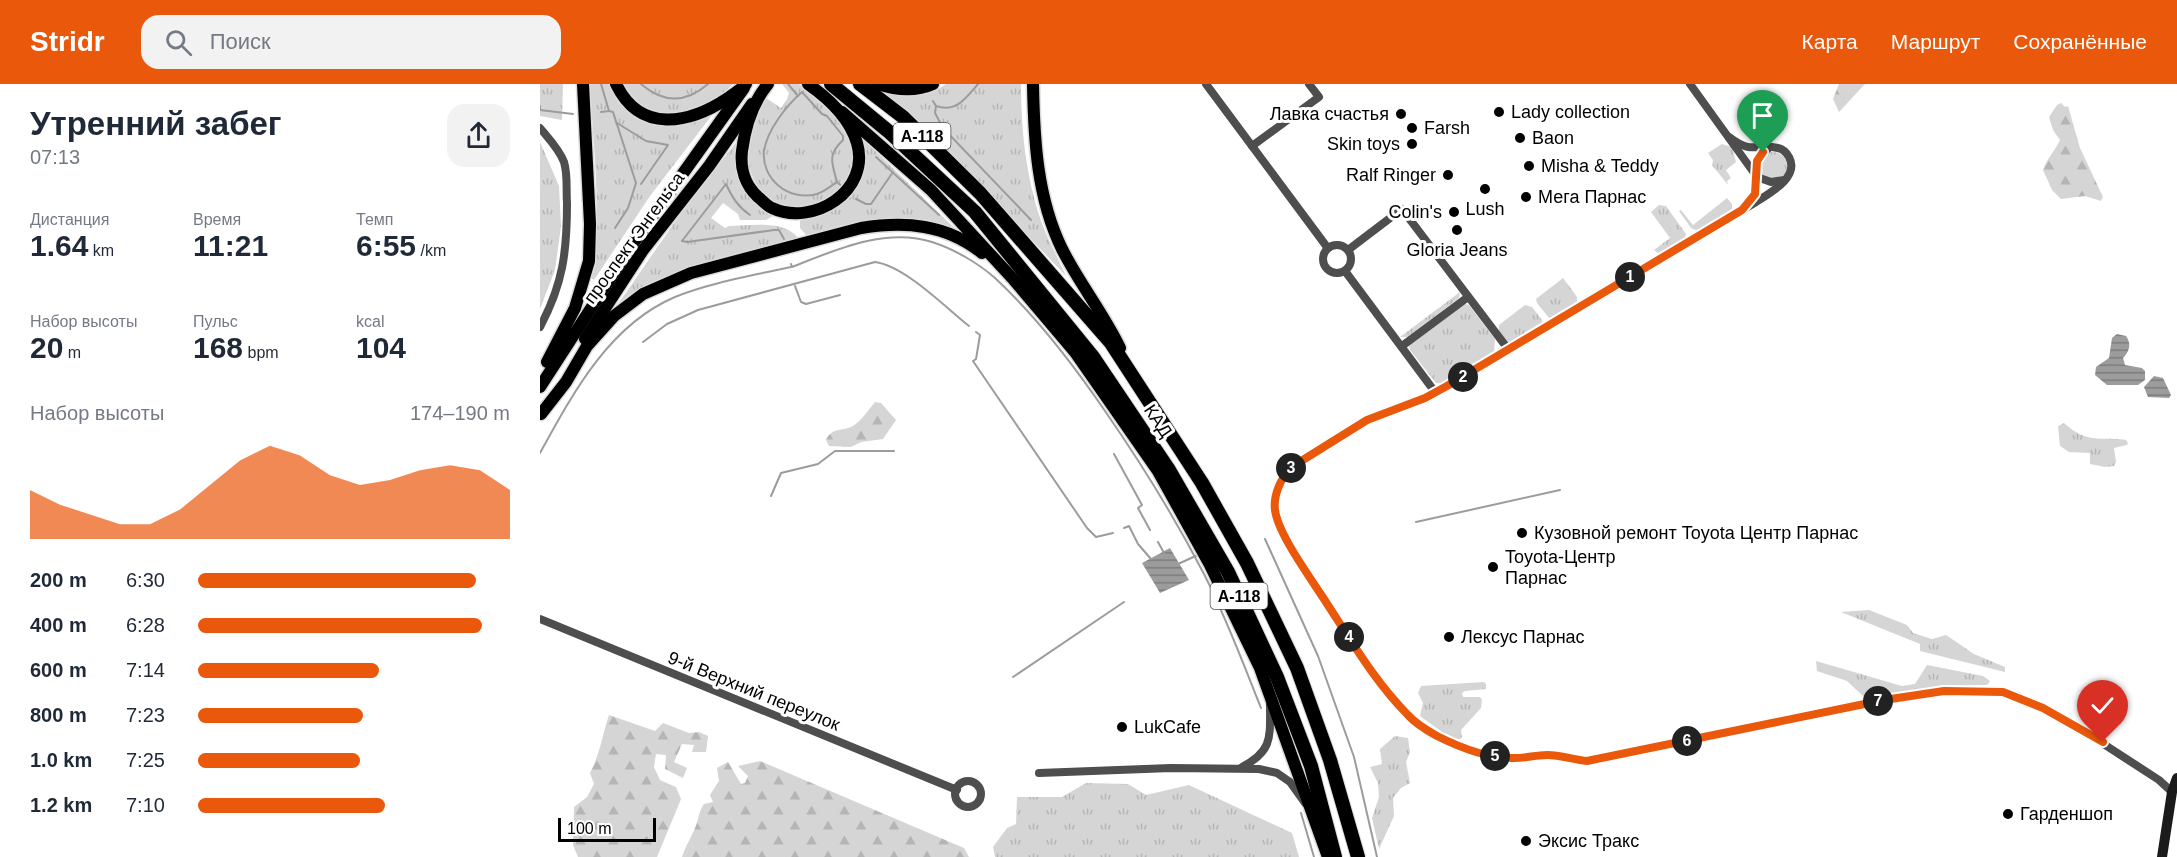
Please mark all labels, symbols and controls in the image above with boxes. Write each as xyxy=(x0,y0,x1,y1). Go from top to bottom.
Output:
search box xyxy=(141,15,561,69)
text: Stridr xyxy=(30,26,105,57)
icon: search xyxy=(162,26,195,59)
text: Поиск xyxy=(210,29,271,54)
text: Карта xyxy=(1802,30,1858,53)
text: Маршрут xyxy=(1891,30,1980,53)
text: Сохранённые xyxy=(2013,30,2147,53)
pin xyxy=(1737,90,1788,152)
icon: arrive xyxy=(1746,99,1779,132)
place label: Lady collection xyxy=(1511,102,1630,122)
button: share xyxy=(447,104,510,167)
place label: Лавка счастья xyxy=(1270,104,1389,124)
text: Утренний забег xyxy=(30,105,282,142)
marker: Lady collection xyxy=(1492,105,1506,119)
marker: Лавка счастья xyxy=(1394,107,1408,121)
place label: Farsh xyxy=(1424,118,1470,138)
marker: Farsh xyxy=(1405,121,1419,135)
road number: А-118 xyxy=(894,123,950,149)
place label: Baon xyxy=(1532,128,1574,148)
marker: Baon xyxy=(1513,131,1527,145)
place label: Skin toys xyxy=(1327,134,1400,154)
marker: Skin toys xyxy=(1405,137,1419,151)
text: 07:13 xyxy=(30,146,80,168)
place label: Misha & Teddy xyxy=(1541,156,1659,176)
marker: Misha & Teddy xyxy=(1522,159,1536,173)
place label: Ralf Ringer xyxy=(1346,165,1436,185)
street label: проспект Энгельса xyxy=(580,168,689,307)
marker: Ralf Ringer xyxy=(1441,168,1455,182)
marker: Lush xyxy=(1478,182,1492,196)
place label: Мега Парнас xyxy=(1538,187,1646,207)
marker: Мега Парнас xyxy=(1519,190,1533,204)
place label: Lush xyxy=(1465,199,1505,219)
place label: Colin's xyxy=(1389,202,1442,222)
marker: Colin's xyxy=(1447,205,1461,219)
text: Дистанция xyxy=(30,211,109,228)
text: Время xyxy=(193,211,241,228)
text: Темп xyxy=(356,211,393,228)
marker: Gloria Jeans xyxy=(1450,223,1464,237)
text: 1.64 xyxy=(30,229,88,262)
text: 11:21 xyxy=(193,229,268,262)
text: 6:55 xyxy=(356,229,416,262)
place label: Gloria Jeans xyxy=(1406,240,1508,260)
text: km xyxy=(88,242,114,259)
text: /km xyxy=(416,242,446,259)
pin: 1 xyxy=(1615,262,1645,292)
text: 1 xyxy=(1626,268,1634,285)
text: Набор высоты xyxy=(30,313,137,330)
text: Пульс xyxy=(193,313,238,330)
text: kcal xyxy=(356,313,384,330)
text: 20 xyxy=(30,331,63,364)
text: 168 xyxy=(193,331,243,364)
text: 104 xyxy=(356,331,406,364)
text: m xyxy=(63,344,81,361)
text: bpm xyxy=(243,344,279,361)
pin: 2 xyxy=(1448,362,1478,392)
text: 2 xyxy=(1459,368,1467,385)
street label: КАД xyxy=(1140,401,1176,441)
text: Набор высоты xyxy=(30,402,164,424)
text: 174–190 m xyxy=(410,402,510,424)
pin: 3 xyxy=(1276,453,1306,483)
text: 3 xyxy=(1287,459,1295,476)
place label: Кузовной ремонт Toyota Центр Парнас xyxy=(1534,523,1858,543)
marker: Кузовной ремонт Toyota Центр Парнас xyxy=(1515,526,1529,540)
place label: Toyota-Центр Парнас xyxy=(1505,547,1616,588)
marker: Toyota-Центр Парнас xyxy=(1486,560,1500,574)
text: 200 m xyxy=(30,569,87,591)
text: 6:30 xyxy=(126,569,165,591)
road number: А-118 xyxy=(1210,583,1268,609)
text: 400 m xyxy=(30,614,87,636)
text: 6:28 xyxy=(126,614,165,636)
pin: 4 xyxy=(1334,622,1364,652)
place label: Лексус Парнас xyxy=(1461,627,1585,647)
text: 4 xyxy=(1345,628,1353,645)
marker: Лексус Парнас xyxy=(1442,630,1456,644)
street label: 9-й Верхний переулок xyxy=(665,647,843,735)
text: 600 m xyxy=(30,659,87,681)
text: 7:14 xyxy=(126,659,165,681)
pin xyxy=(2077,680,2128,742)
pin: 7 xyxy=(1863,686,1893,716)
icon: check xyxy=(2086,689,2119,722)
text: 7 xyxy=(1874,692,1882,709)
text: 800 m xyxy=(30,704,87,726)
text: 7:23 xyxy=(126,704,165,726)
place label: LukCafe xyxy=(1134,717,1201,737)
marker: LukCafe xyxy=(1115,720,1129,734)
pin: 6 xyxy=(1672,726,1702,756)
text: 6 xyxy=(1683,732,1691,749)
pin: 5 xyxy=(1480,741,1510,771)
text: 5 xyxy=(1491,747,1499,764)
text: 1.0 km xyxy=(30,749,92,771)
text: 7:25 xyxy=(126,749,165,771)
text: 1.2 km xyxy=(30,794,92,816)
text: 7:10 xyxy=(126,794,165,816)
place label: Гарденшоп xyxy=(2020,804,2113,824)
marker: Гарденшоп xyxy=(2001,807,2015,821)
scale bar xyxy=(558,815,656,842)
text: 100 m xyxy=(567,820,611,837)
place label: Эксис Тракс xyxy=(1538,831,1639,851)
marker: Эксис Тракс xyxy=(1519,834,1533,848)

